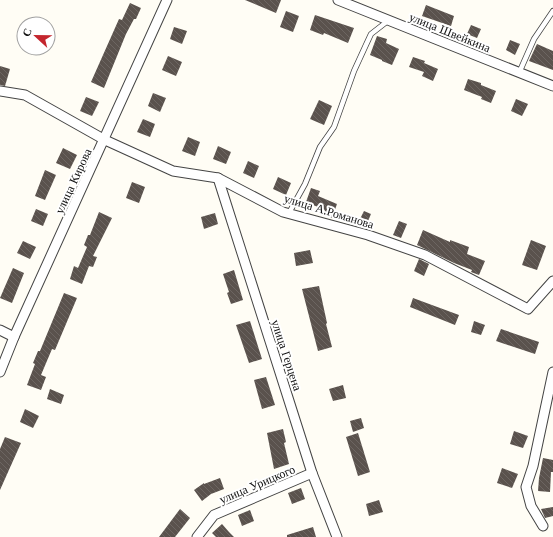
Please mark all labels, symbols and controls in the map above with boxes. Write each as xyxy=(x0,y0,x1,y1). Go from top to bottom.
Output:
street label: улица Швейкина xyxy=(407,9,494,55)
north arrow xyxy=(16,16,56,56)
text: С xyxy=(19,26,35,39)
street label: улица Кирова xyxy=(51,145,95,216)
street label: улица А.Романова xyxy=(282,190,376,232)
street label: улица Герцена xyxy=(268,318,306,393)
street label: улица Урицкого xyxy=(217,461,297,507)

